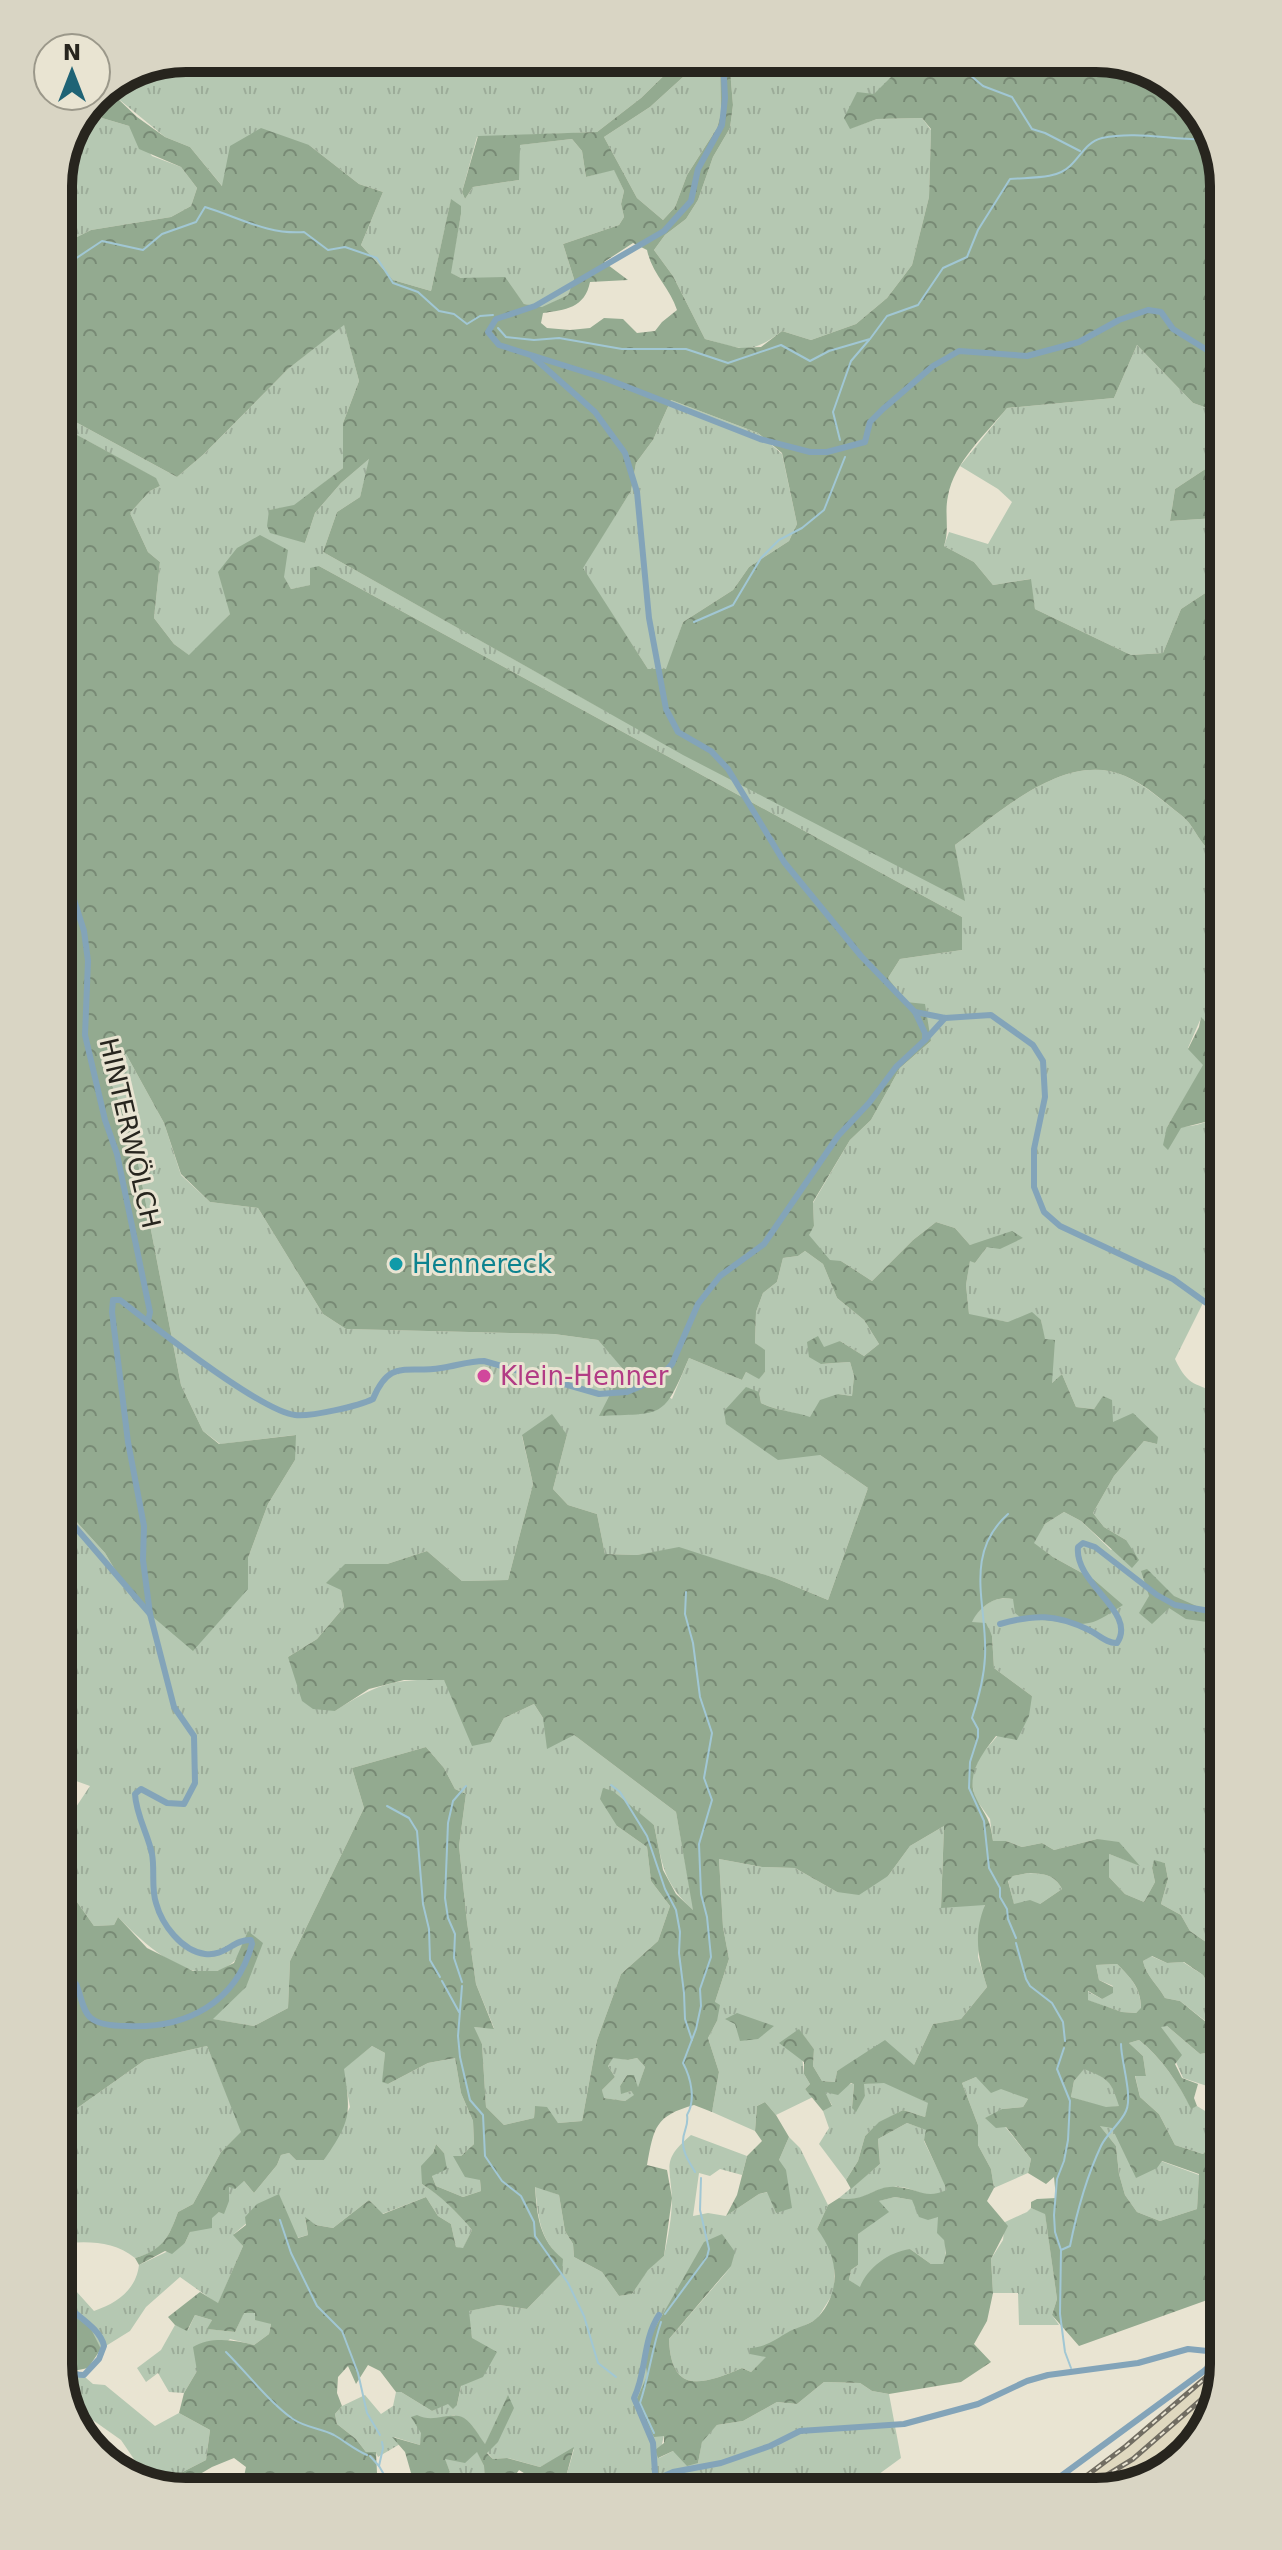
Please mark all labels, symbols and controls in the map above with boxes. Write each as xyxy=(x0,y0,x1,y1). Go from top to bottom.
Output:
north arrow xyxy=(32,32,112,112)
text: N xyxy=(63,40,81,65)
street label: HINTERWÖLCH xyxy=(94,1035,167,1231)
place label: Hennereck xyxy=(412,1249,552,1279)
marker: Hennereck xyxy=(387,1255,405,1273)
place label: Klein-Henner xyxy=(500,1361,669,1391)
marker: Klein-Henner xyxy=(475,1367,493,1385)

